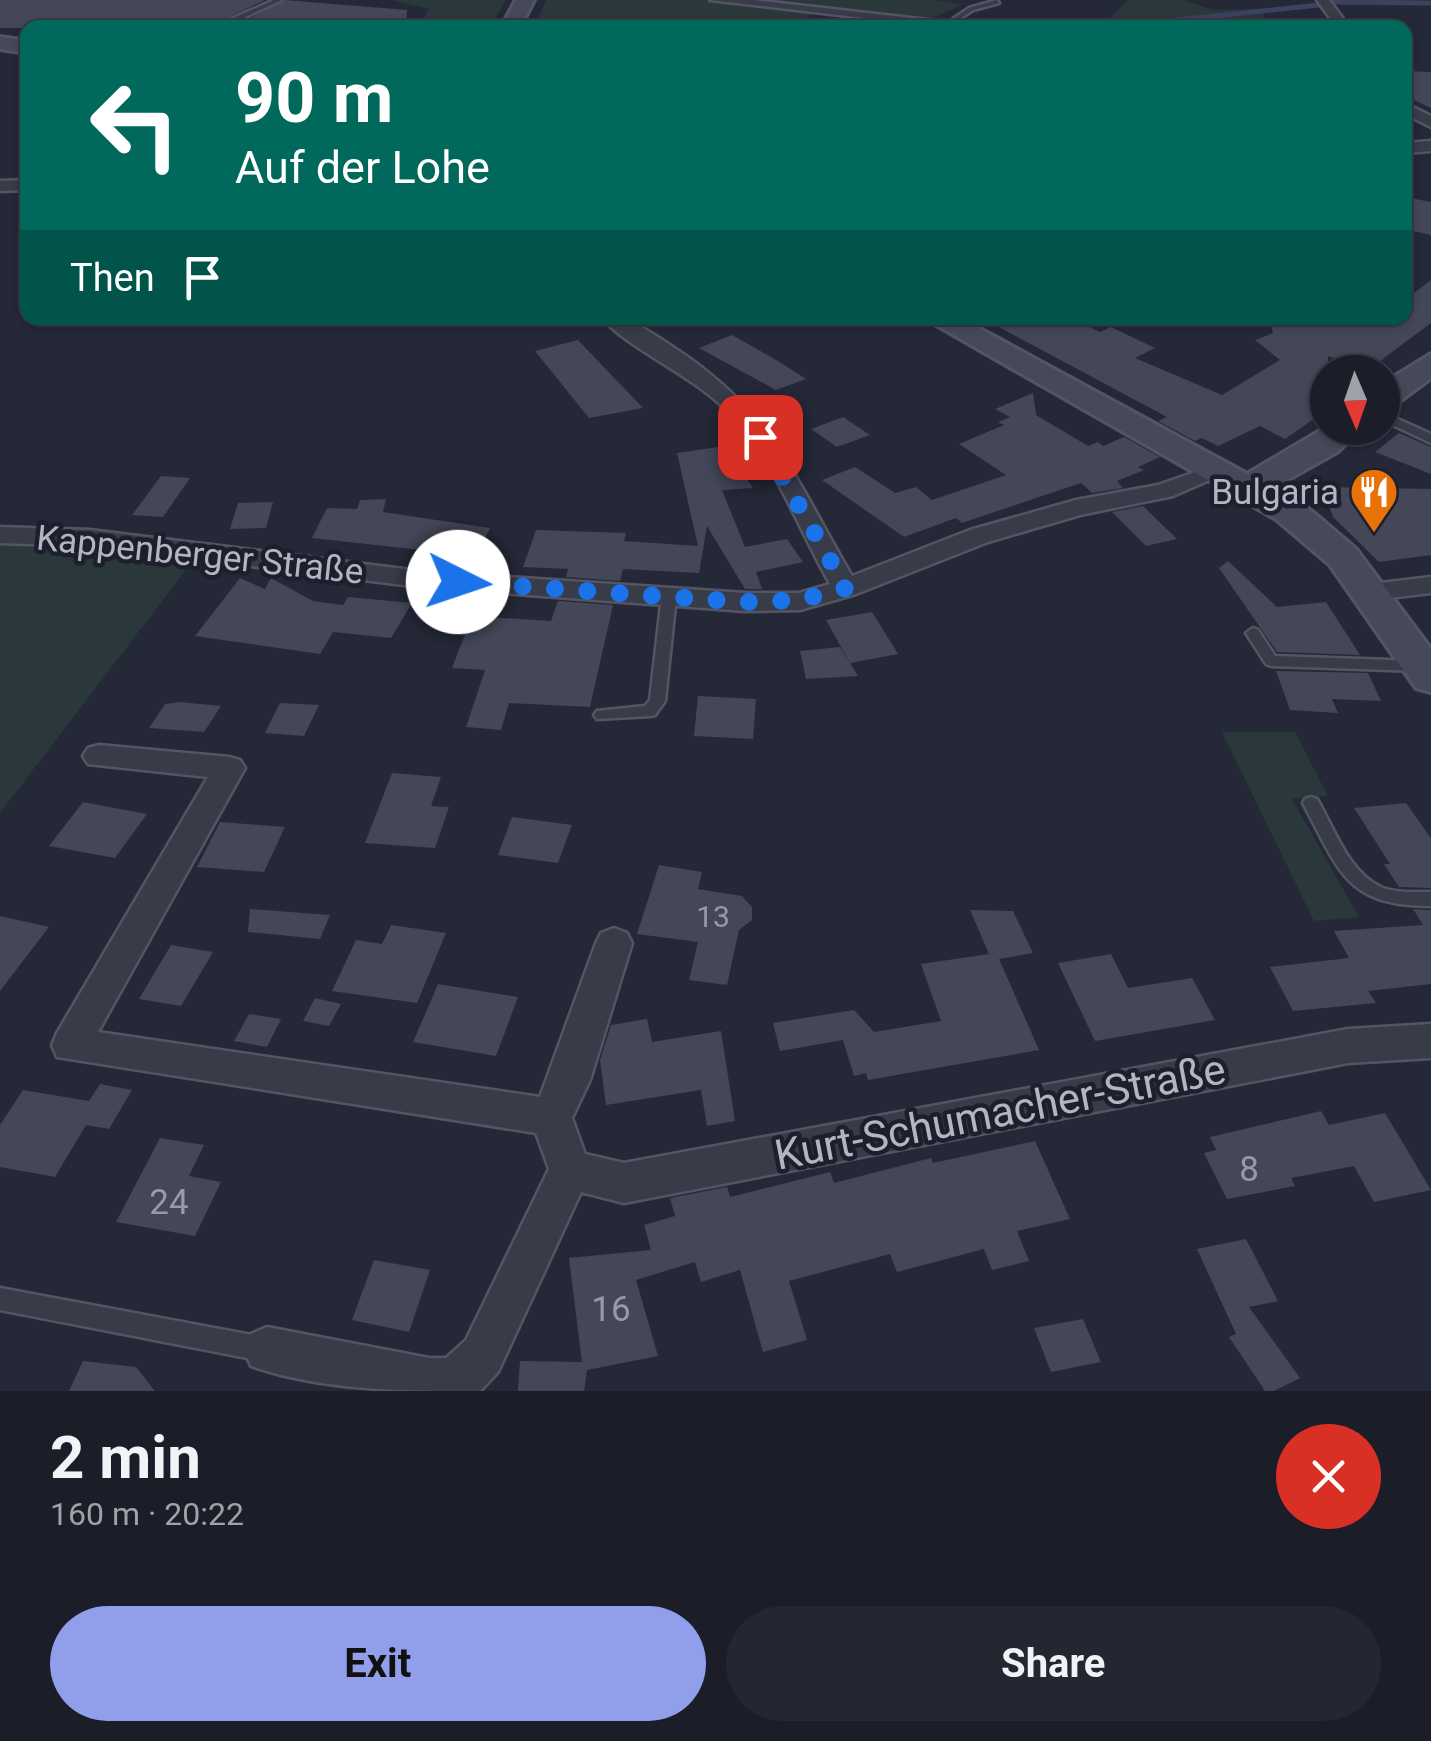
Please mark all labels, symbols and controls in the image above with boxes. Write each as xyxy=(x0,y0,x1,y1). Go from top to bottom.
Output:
text: 90 m xyxy=(235,57,393,139)
icon: left xyxy=(70,60,200,190)
text: Auf der Lohe xyxy=(235,141,490,194)
icon: arrive xyxy=(175,250,230,305)
text: Then xyxy=(70,256,155,300)
north arrow xyxy=(1310,355,1400,445)
map controls xyxy=(1310,355,1400,445)
pin xyxy=(718,395,803,480)
icon: arrive xyxy=(733,410,788,465)
restaurant icon: Bulgaria xyxy=(1348,466,1400,534)
place label: Bulgaria xyxy=(1211,472,1339,513)
street label: Kappenberger Straße xyxy=(34,517,366,593)
position arrow xyxy=(406,530,510,634)
house number: 13 xyxy=(696,899,730,934)
street label: Kurt-Schumacher-Straße xyxy=(771,1044,1229,1180)
house number: 8 xyxy=(1239,1149,1259,1190)
house number: 24 xyxy=(149,1182,189,1223)
house number: 16 xyxy=(591,1289,631,1330)
text: 2 min xyxy=(50,1422,201,1493)
button: close xyxy=(1276,1424,1381,1529)
text: 160 m · 20:22 xyxy=(50,1495,244,1533)
button: Exit xyxy=(50,1606,706,1721)
button: Share xyxy=(726,1606,1381,1721)

